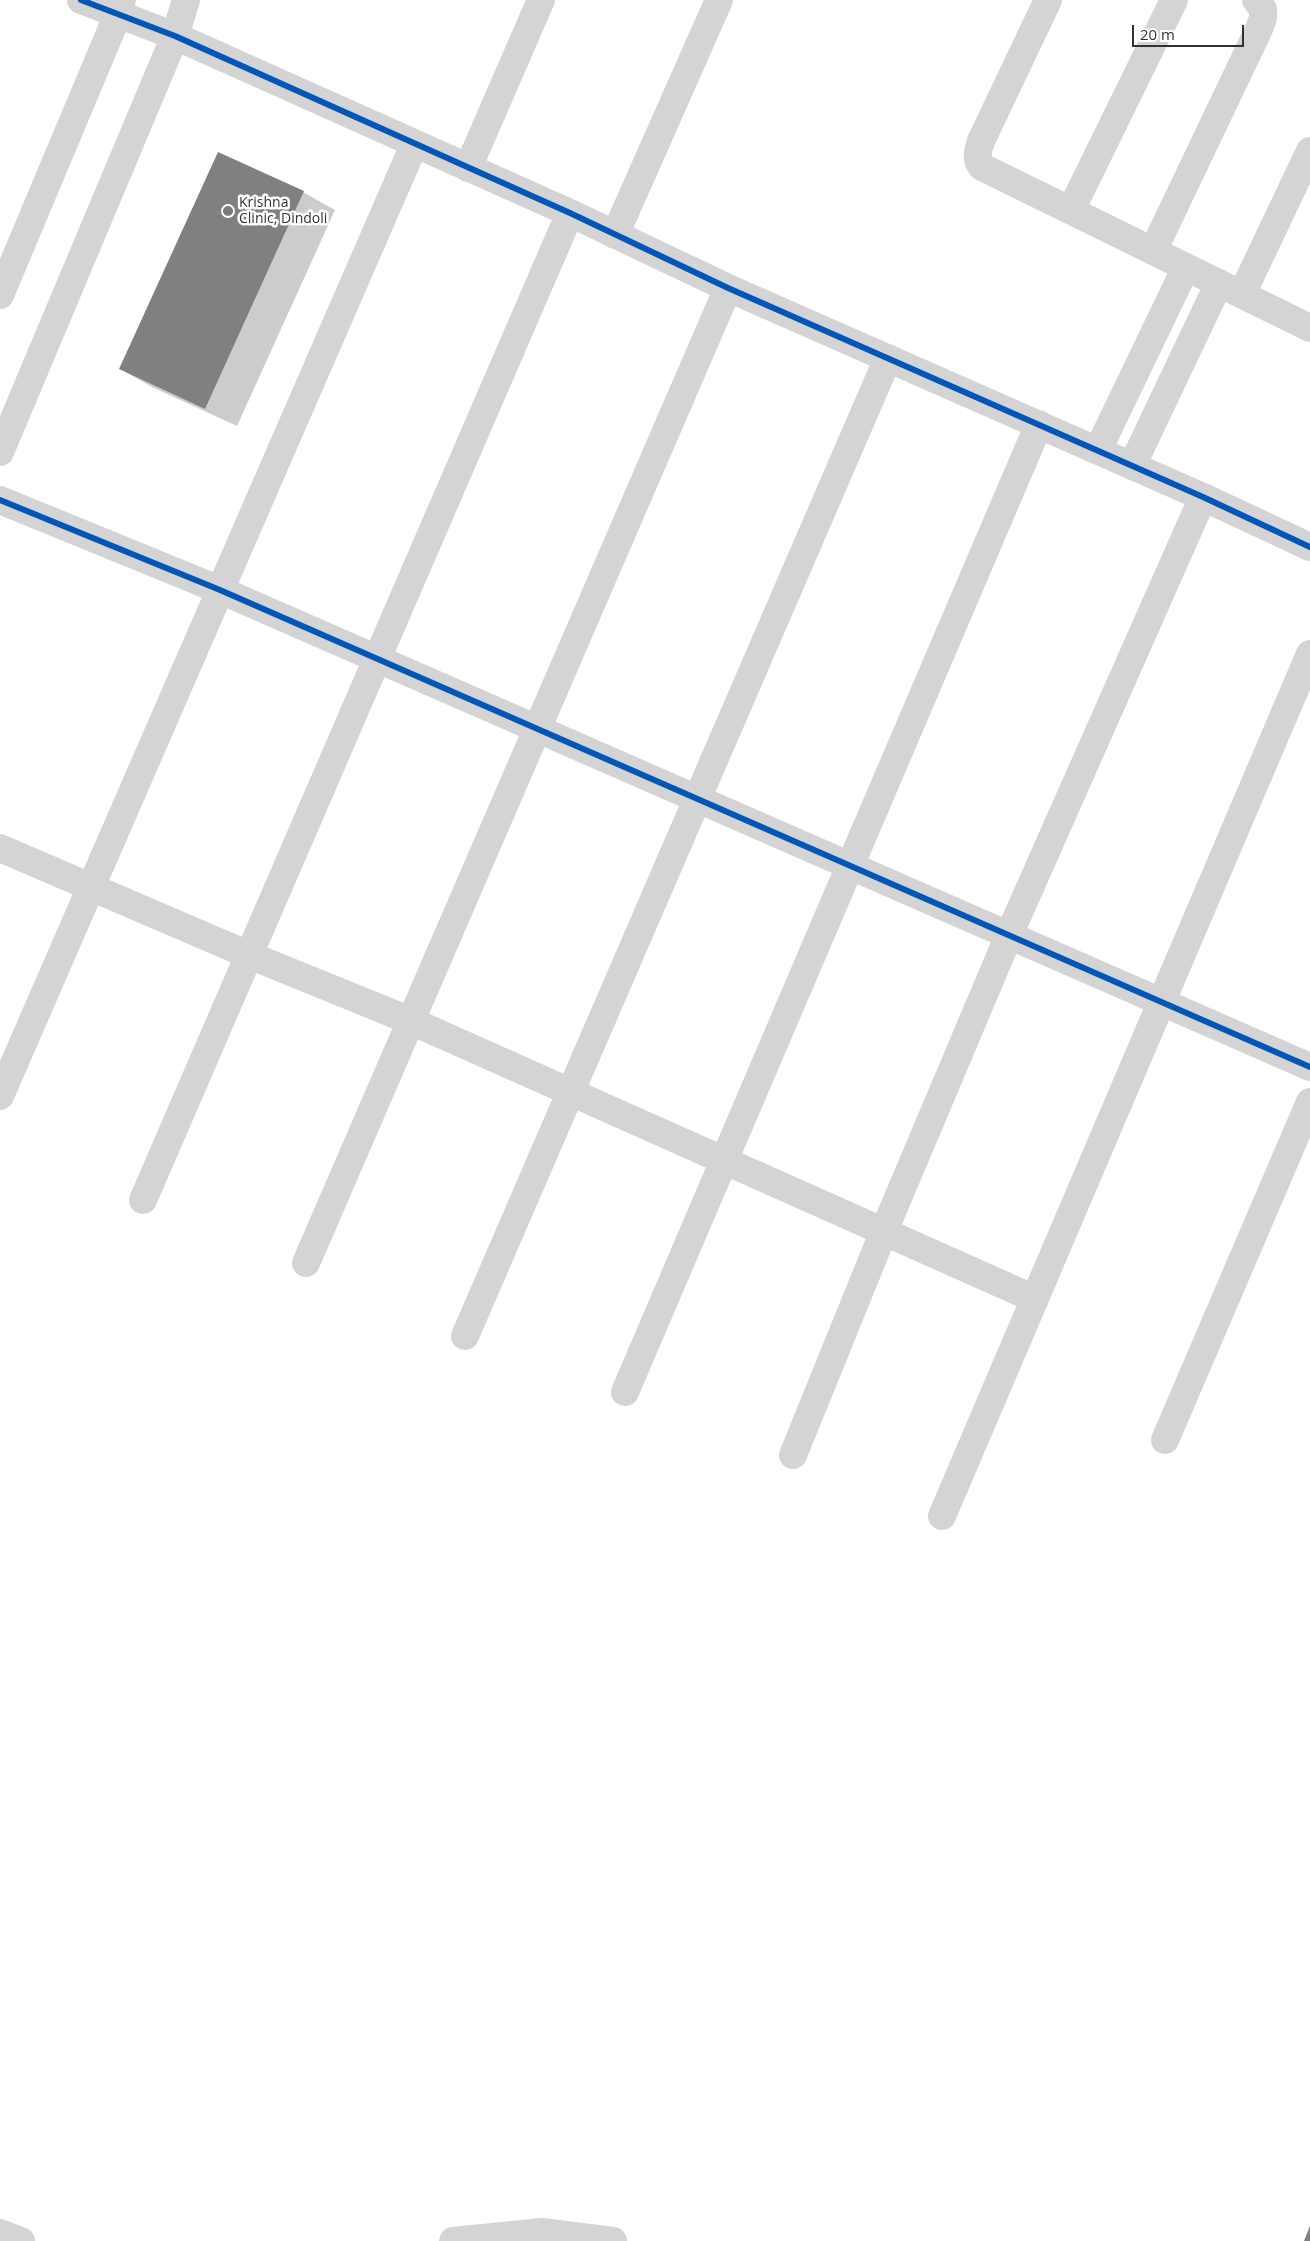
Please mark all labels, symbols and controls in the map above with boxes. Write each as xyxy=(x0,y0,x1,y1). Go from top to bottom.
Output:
scale bar xyxy=(1135,15,1248,47)
text: 20 m xyxy=(1140,24,1175,44)
place label: Krishna Clinic, Dindoli xyxy=(239,195,327,228)
marker: Krishna Clinic, Dindoli xyxy=(221,204,235,218)

